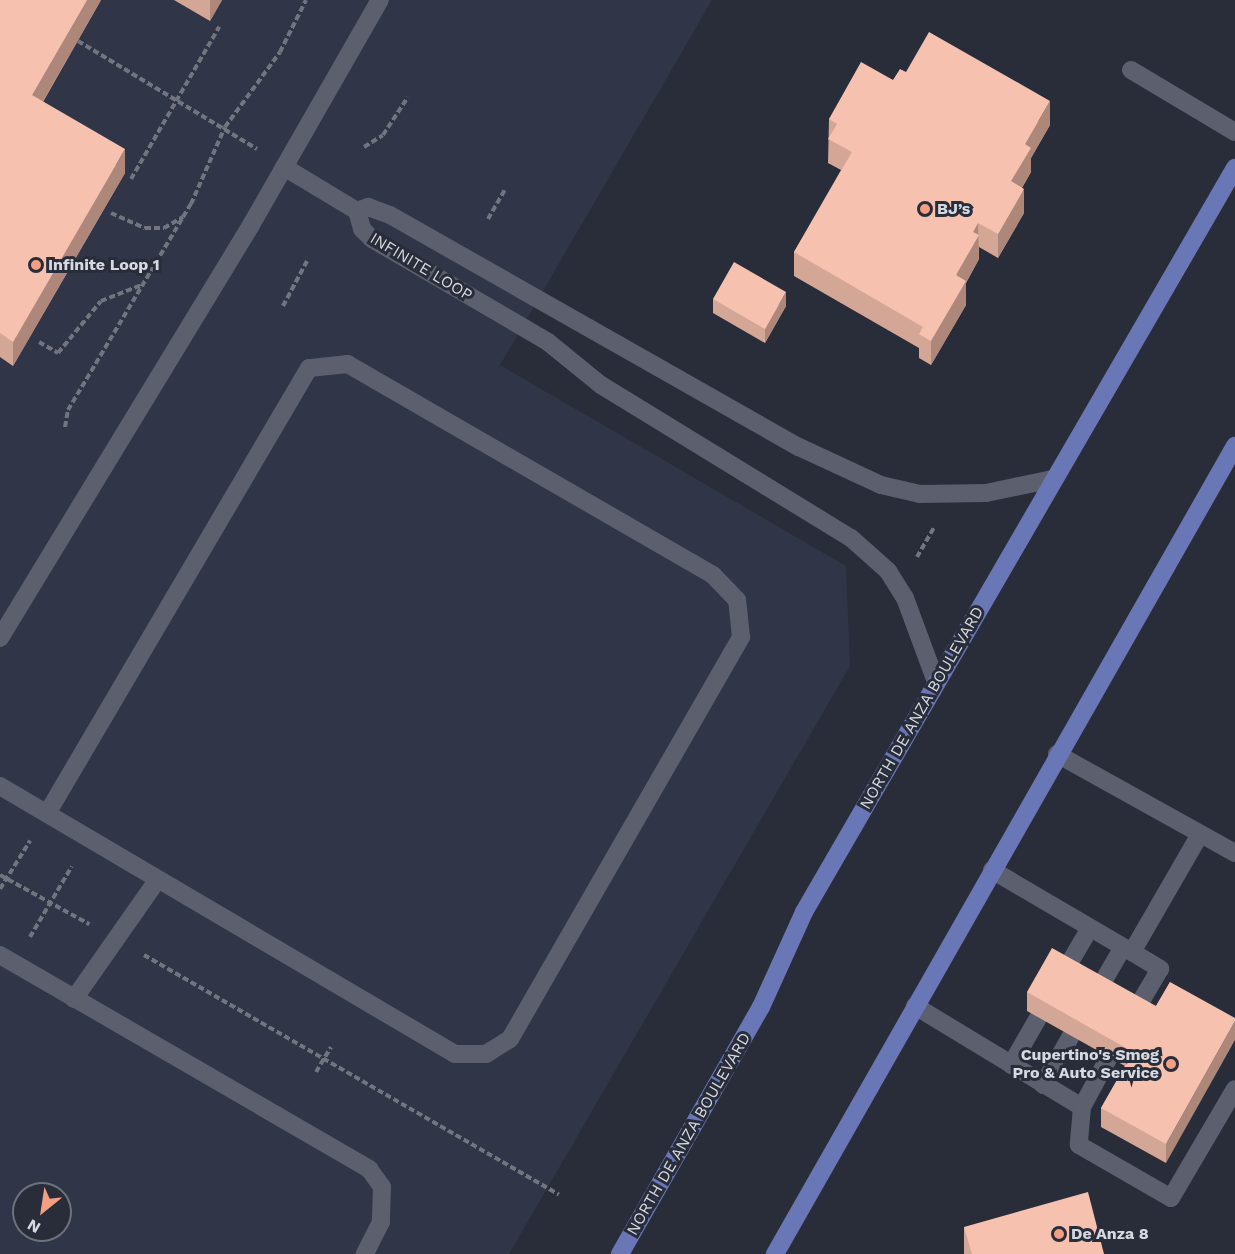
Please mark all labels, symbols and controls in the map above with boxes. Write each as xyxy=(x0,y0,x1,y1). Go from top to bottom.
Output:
place label: BJ’s xyxy=(937,199,970,219)
marker: BJ’s xyxy=(918,202,932,216)
street label: INFINITE LOOP xyxy=(366,229,476,305)
place label: Infinite Loop 1 xyxy=(48,255,160,275)
marker: Infinite Loop 1 xyxy=(29,258,43,272)
street label: NORTH DE ANZA BOULEVARD xyxy=(856,603,988,813)
street label: NORTH DE ANZA BOULEVARD xyxy=(623,1029,755,1239)
place label: Cupertino's Smog Pro & Auto Service xyxy=(1012,1045,1159,1083)
marker: Cupertino's Smog Pro & Auto Service xyxy=(1164,1057,1178,1071)
north arrow xyxy=(12,1182,72,1242)
text: N xyxy=(24,1215,44,1237)
place label: De Anza 8 xyxy=(1071,1224,1149,1244)
marker: De Anza 8 xyxy=(1052,1227,1066,1241)

